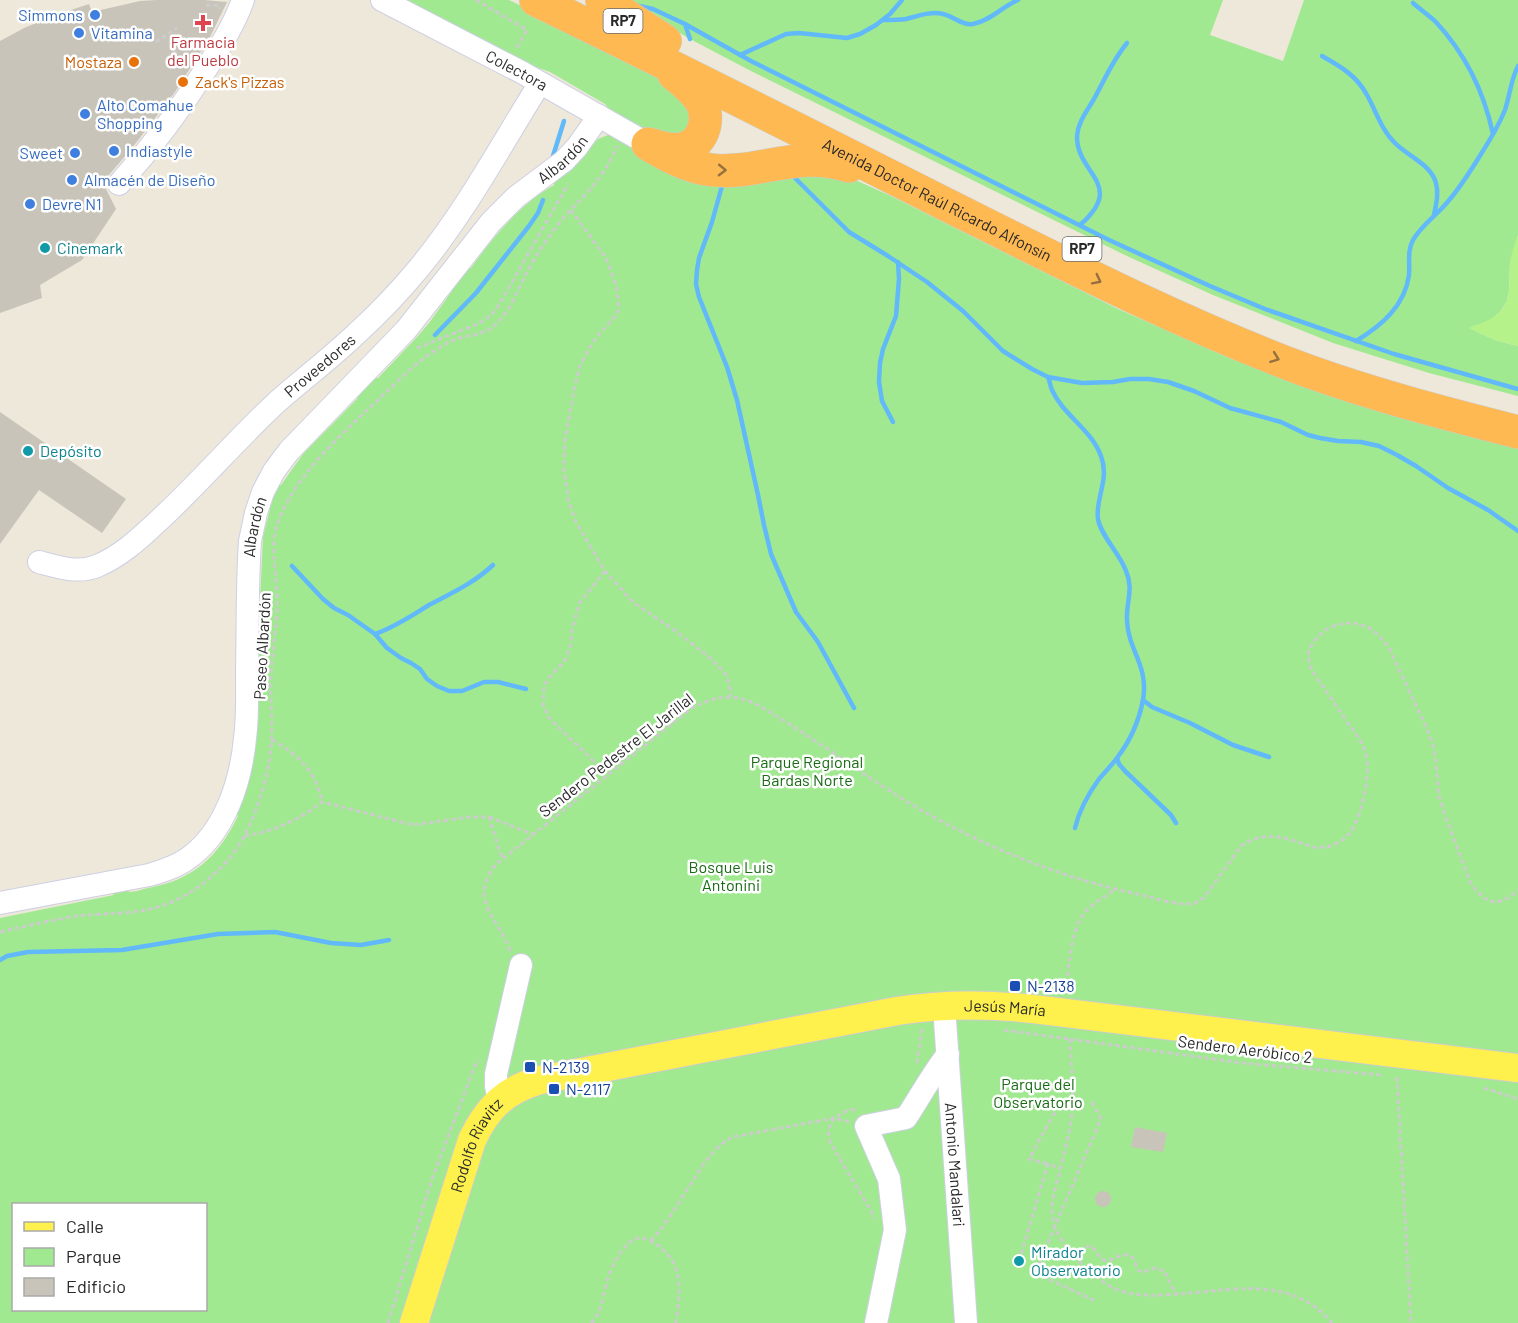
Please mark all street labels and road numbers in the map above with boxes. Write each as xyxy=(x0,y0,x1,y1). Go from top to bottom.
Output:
road number: RP7 xyxy=(604,9,642,33)
street label: Colectora xyxy=(483,46,551,94)
street label: Albardón xyxy=(533,132,591,187)
street label: Avenida Doctor Raúl Ricardo Alfonsín xyxy=(820,134,1055,265)
road number: RP7 xyxy=(1062,237,1102,261)
street label: Proveedores xyxy=(280,330,359,401)
street label: Albardón xyxy=(239,494,270,558)
street label: Paseo Albardón xyxy=(249,592,274,700)
street label: Sendero Pedestre El Jarillal xyxy=(535,689,696,821)
street label: Jesús María xyxy=(964,995,1047,1019)
street label: Sendero Aeróbico 2 xyxy=(1177,1031,1313,1066)
street label: Rodolfo Riavitz xyxy=(446,1093,506,1195)
street label: Antonio Mandalari xyxy=(942,1102,969,1227)

